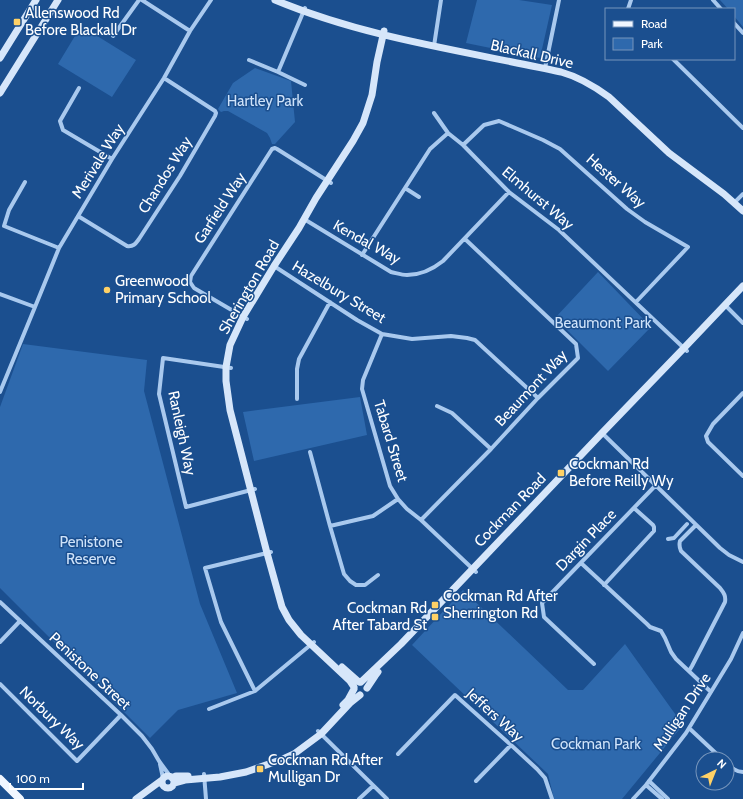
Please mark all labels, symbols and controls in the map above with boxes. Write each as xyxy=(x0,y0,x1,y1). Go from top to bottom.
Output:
place label: Allenswood Rd Before Blackall Dr xyxy=(25,4,137,39)
legend xyxy=(605,8,735,60)
text: Road xyxy=(641,16,667,31)
marker: Allenswood Rd Before Blackall Dr xyxy=(12,17,22,27)
street label: Blackall Drive xyxy=(489,36,575,72)
text: Park xyxy=(641,36,663,51)
park label: Hartley Park xyxy=(227,92,304,110)
street label: Merivale Way xyxy=(68,120,128,202)
street label: Chandos Way xyxy=(134,133,196,217)
street label: Hester Way xyxy=(583,150,650,212)
street label: Elmhurst Way xyxy=(498,163,578,234)
street label: Garfield Way xyxy=(190,169,250,247)
street label: Kendal Way xyxy=(330,216,404,268)
street label: Sherington Road xyxy=(215,237,283,337)
street label: Hazelbury Street xyxy=(289,257,389,327)
place label: Greenwood Primary School xyxy=(115,272,212,307)
marker: Greenwood Primary School xyxy=(102,285,112,295)
park label: Beaumont Park xyxy=(555,314,652,332)
street label: Beaumont Way xyxy=(491,346,571,430)
street label: Ranleigh Way xyxy=(164,389,200,477)
street label: Tabard Street xyxy=(370,398,412,484)
place label: Cockman Rd Before Reilly Wy xyxy=(569,455,674,490)
marker: Cockman Rd Before Reilly Wy xyxy=(556,468,566,478)
street label: Cockman Road xyxy=(470,469,550,551)
street label: Dargin Place xyxy=(552,505,620,575)
park label: Penistone Reserve xyxy=(59,533,123,568)
place label: Cockman Rd After Sherrington Rd xyxy=(443,587,558,622)
place label: Cockman Rd After Tabard St xyxy=(333,599,427,634)
marker: Cockman Rd After Sherrington Rd xyxy=(430,600,440,610)
marker: Cockman Rd After Tabard St xyxy=(430,612,440,622)
street label: Penistone Street xyxy=(45,629,135,713)
street label: Mulligan Drive xyxy=(649,669,715,754)
street label: Norbury Way xyxy=(16,683,89,754)
street label: Jeffers Way xyxy=(462,684,528,746)
park label: Cockman Park xyxy=(551,735,641,753)
place label: Cockman Rd After Mulligan Dr xyxy=(268,751,383,786)
north arrow xyxy=(695,751,735,791)
text: N xyxy=(714,756,729,771)
marker: Cockman Rd After Mulligan Dr xyxy=(255,764,265,774)
scale bar xyxy=(10,765,83,791)
text: 100 m xyxy=(16,771,50,786)

